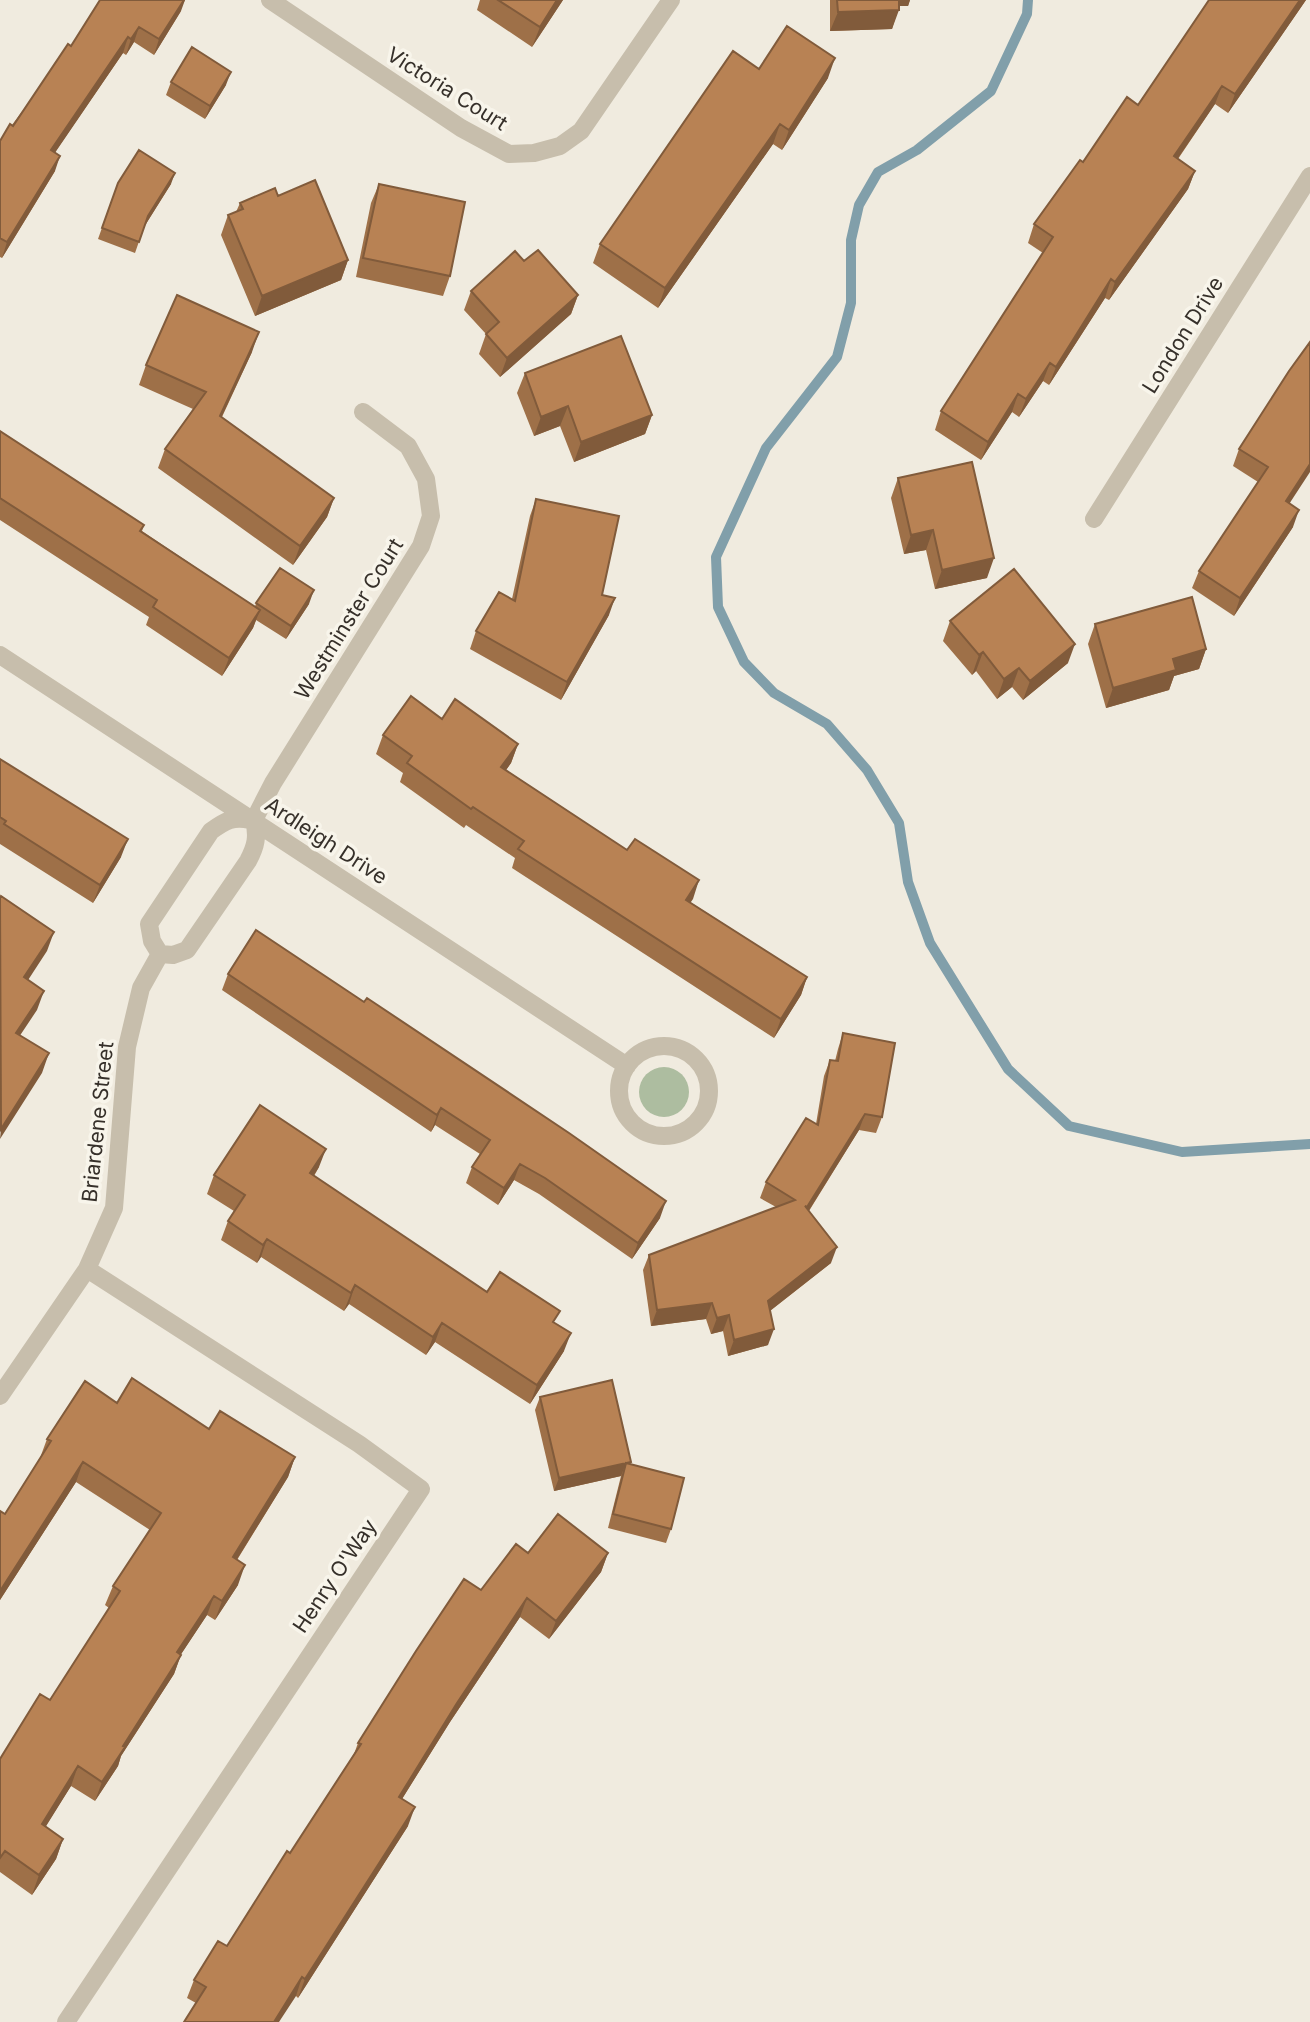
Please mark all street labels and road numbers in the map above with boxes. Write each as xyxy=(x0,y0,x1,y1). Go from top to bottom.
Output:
street label: Victoria Court xyxy=(382,42,512,136)
street label: London Drive xyxy=(1137,272,1228,398)
street label: Westminster Court xyxy=(289,534,408,704)
street label: Ardleigh Drive xyxy=(260,792,392,889)
street label: Briardene Street xyxy=(77,1040,118,1203)
street label: Henry O'Way xyxy=(287,1514,382,1637)

